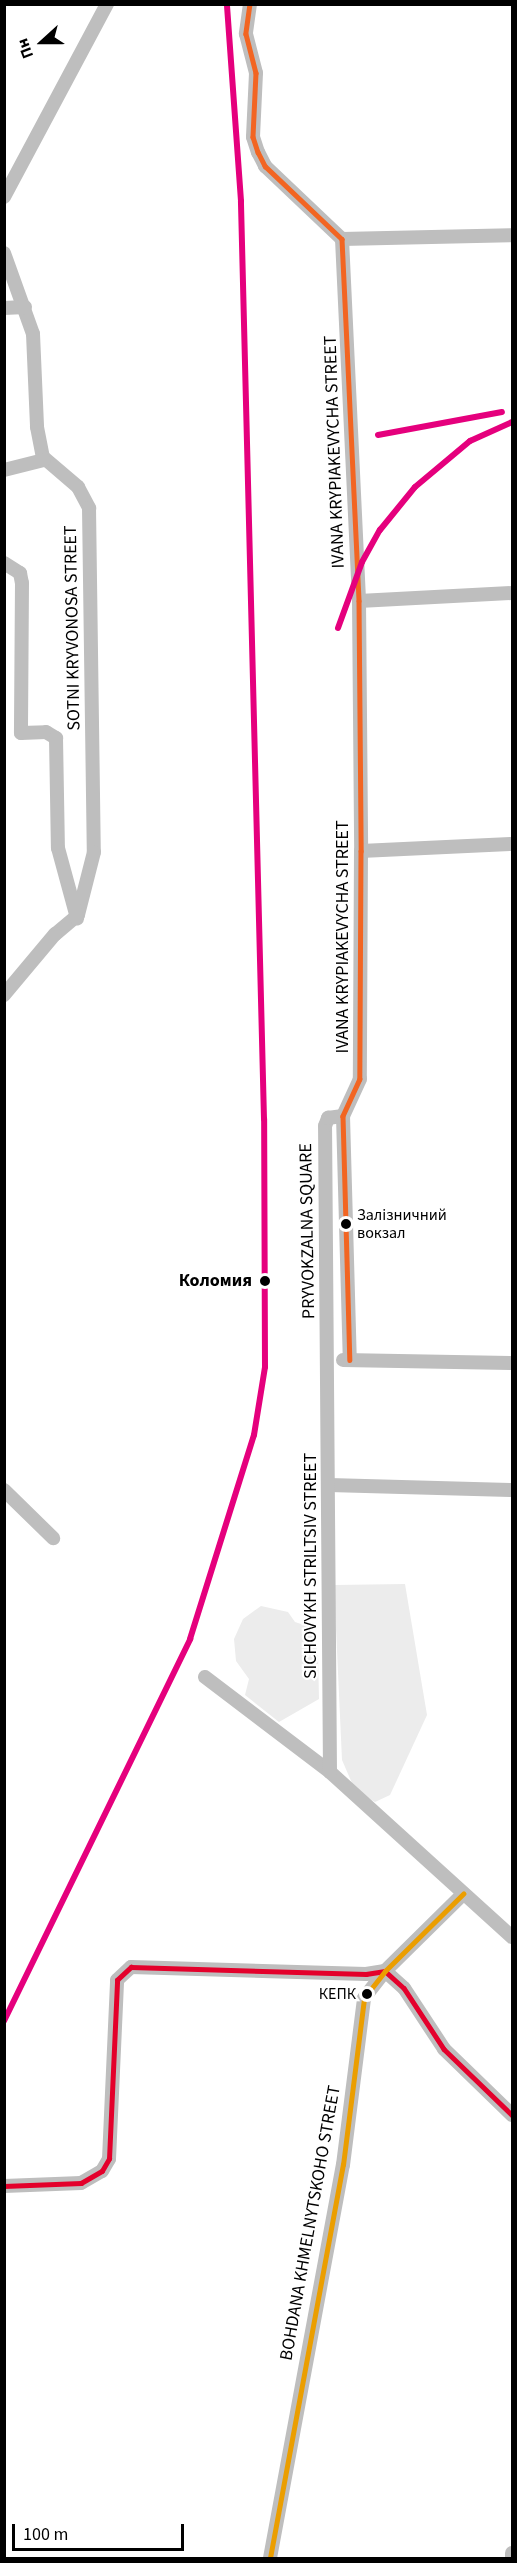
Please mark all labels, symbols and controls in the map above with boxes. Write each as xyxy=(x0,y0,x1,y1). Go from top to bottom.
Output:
north arrow xyxy=(12,12,72,72)
text: Пн xyxy=(11,35,39,62)
street label: IVANA KRYPIAKEVYCHA STREET xyxy=(320,335,350,569)
street label: SOTNI KRYVONOSA STREET xyxy=(60,525,86,731)
street label: IVANA KRYPIAKEVYCHA STREET xyxy=(332,820,354,1054)
street label: PRYVOKZALNA SQUARE xyxy=(296,1143,320,1319)
place label: Залізничний вокзал xyxy=(357,1205,447,1243)
marker: Залізничний вокзал xyxy=(340,1218,352,1230)
place label: Коломия xyxy=(179,1270,252,1292)
marker: Коломия xyxy=(256,1272,274,1290)
street label: SICHOVYKH STRILTSIV STREET xyxy=(300,1453,322,1679)
place label: КЕПК xyxy=(319,1984,356,2004)
marker: КЕПК xyxy=(361,1988,373,2000)
street label: BOHDANA KHMELNYTSKOHO STREET xyxy=(276,2084,346,2362)
scale bar xyxy=(15,2512,188,2550)
text: 100 m xyxy=(23,2522,68,2547)

